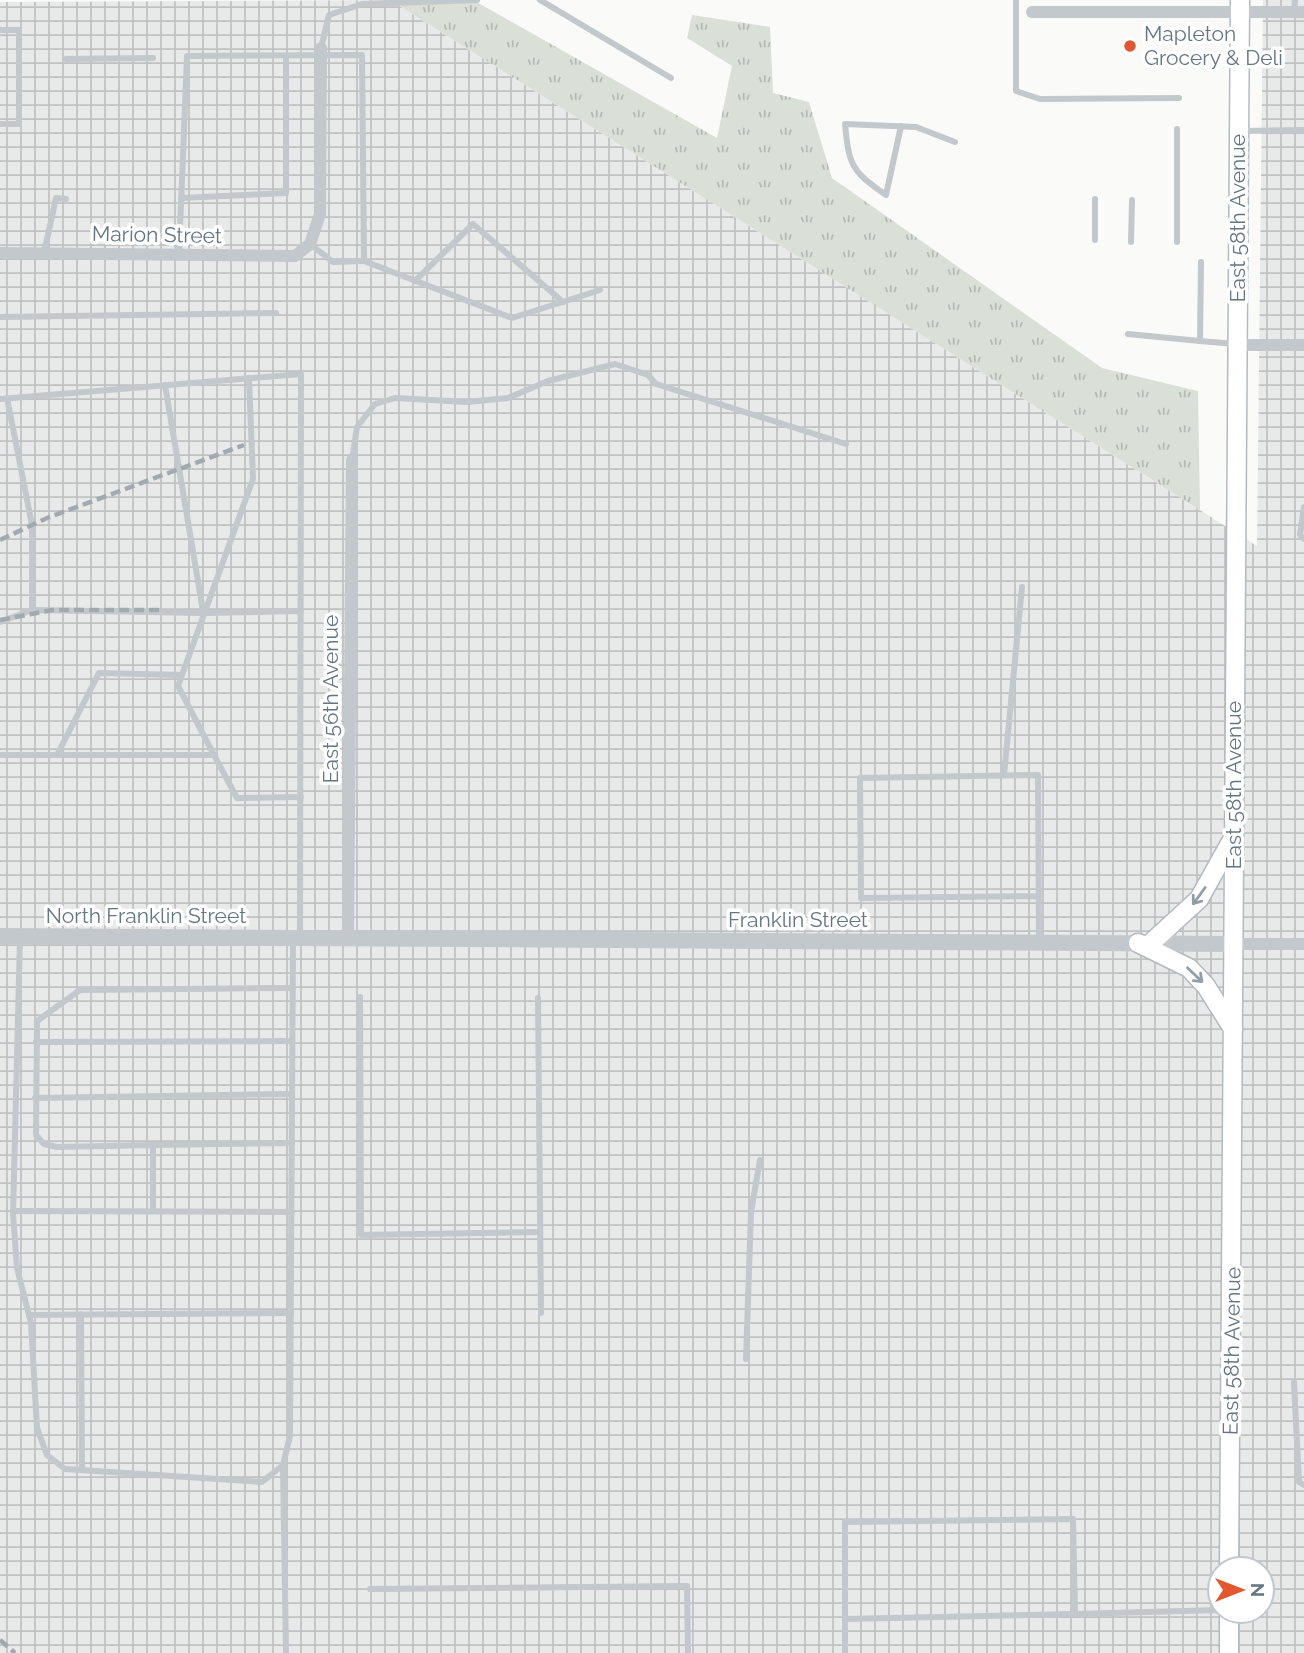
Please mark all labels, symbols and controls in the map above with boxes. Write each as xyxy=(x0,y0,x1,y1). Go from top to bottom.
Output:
place label: Mapleton Grocery & Deli xyxy=(1144,21,1283,70)
marker: Mapleton Grocery & Deli xyxy=(1122,38,1138,54)
street label: East 58th Avenue xyxy=(1225,134,1250,302)
street label: Marion Street xyxy=(92,221,222,248)
street label: East 56th Avenue xyxy=(318,615,343,783)
street label: East 58th Avenue xyxy=(1221,701,1246,869)
one-way arrow xyxy=(1192,886,1207,905)
street label: North Franklin Street xyxy=(46,903,246,928)
street label: Franklin Street xyxy=(728,907,868,932)
one-way arrow xyxy=(1186,967,1203,984)
street label: East 58th Avenue xyxy=(1218,1267,1245,1435)
north arrow xyxy=(1206,1555,1276,1625)
text: N xyxy=(1247,1583,1269,1597)

